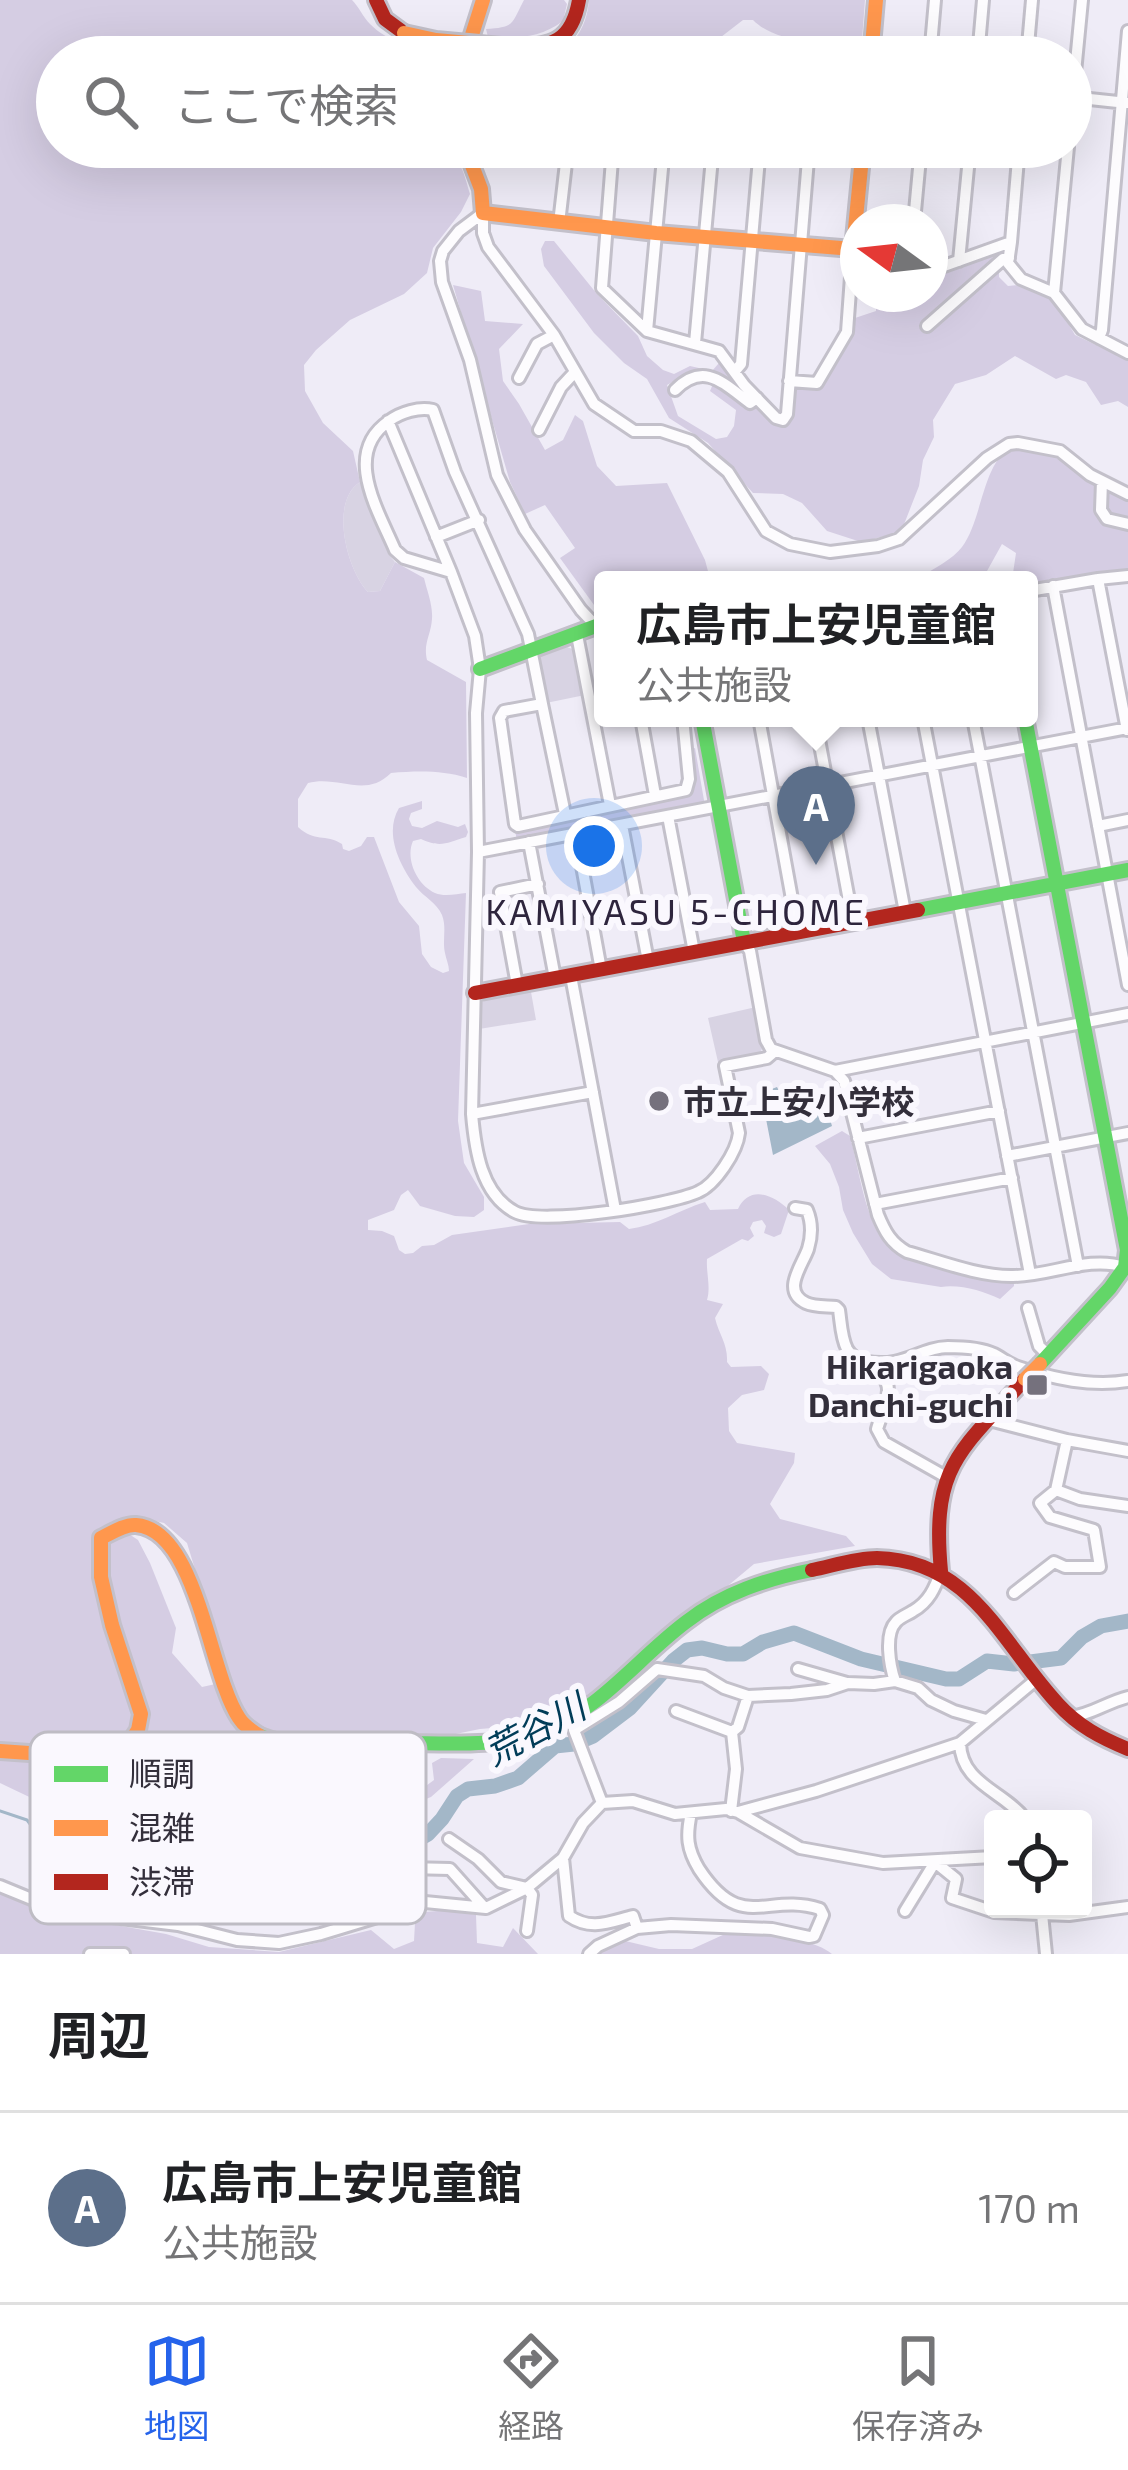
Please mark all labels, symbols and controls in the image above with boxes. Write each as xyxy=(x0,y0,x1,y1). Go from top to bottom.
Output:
search box xyxy=(36,36,1092,168)
icon: search xyxy=(78,69,144,135)
text: ここで検索 xyxy=(174,77,399,131)
north arrow xyxy=(840,204,948,312)
popup xyxy=(594,571,1038,727)
text: 広島市上安児童館 xyxy=(636,596,996,650)
text: 公共施設 xyxy=(636,660,792,707)
pin: A xyxy=(777,766,855,865)
your location xyxy=(564,816,624,876)
district label: KAMIYASU 5-CHOME xyxy=(485,889,867,932)
place label: 市立上安小学校 xyxy=(683,1081,914,1121)
marker: 市立上安小学校 xyxy=(646,1088,672,1114)
place label: Hikarigaoka Danchi-guchi xyxy=(808,1346,1013,1424)
marker: Hikarigaoka Danchi-guchi xyxy=(1024,1372,1050,1398)
water label: 荒谷川 xyxy=(476,1682,595,1772)
legend xyxy=(30,1732,426,1924)
text: 順調 xyxy=(129,1753,195,1793)
text: 混雑 xyxy=(129,1807,195,1847)
map controls xyxy=(984,1810,1092,1918)
button: locate xyxy=(984,1810,1092,1918)
text: 渋滞 xyxy=(129,1861,195,1901)
text: 周辺 xyxy=(48,2003,150,2064)
text: 広島市上安児童館 xyxy=(162,2154,522,2208)
text: A xyxy=(74,2184,100,2231)
text: 170 m xyxy=(978,2184,1080,2231)
text: 公共施設 xyxy=(162,2218,318,2265)
tab: 地図 xyxy=(144,2328,210,2448)
tab: 経路 xyxy=(498,2328,564,2448)
tab: 保存済み xyxy=(852,2328,984,2448)

